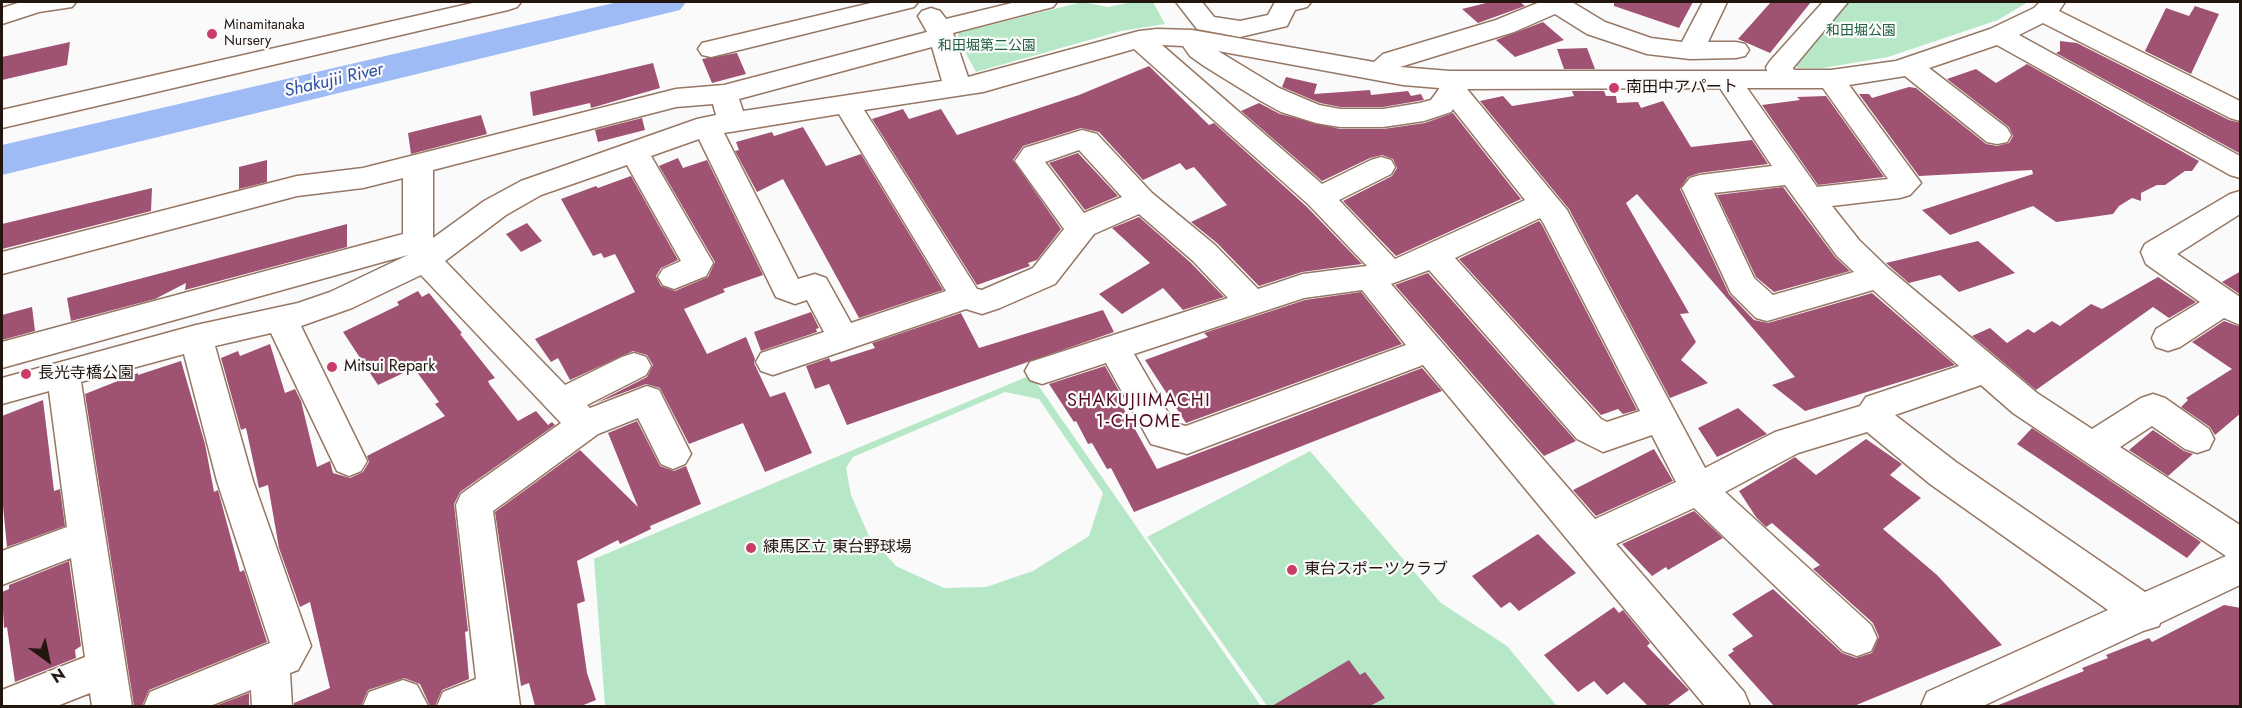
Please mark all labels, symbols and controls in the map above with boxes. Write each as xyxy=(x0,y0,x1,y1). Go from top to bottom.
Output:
place label: Minamitanaka Nursery xyxy=(224,18,305,50)
park label: 和田堀公園 xyxy=(1826,24,1896,40)
marker: Minamitanaka Nursery xyxy=(205,27,219,41)
park label: 和田堀第二公園 xyxy=(938,39,1036,55)
water label: Shakujii River xyxy=(282,59,386,103)
place label: 南田中アパート xyxy=(1626,78,1738,98)
marker: 南田中アパート xyxy=(1607,81,1621,95)
place label: Mitsui Repark xyxy=(344,357,435,377)
marker: Mitsui Repark xyxy=(325,360,339,374)
place label: 長光寺橋公園 xyxy=(38,364,134,384)
marker: 長光寺橋公園 xyxy=(19,367,33,381)
district label: SHAKUJIIMACHI 1-CHOME xyxy=(1067,391,1211,434)
place label: 練馬区立 東台野球場 xyxy=(763,538,912,558)
marker: 練馬区立 東台野球場 xyxy=(744,541,758,555)
place label: 東台スポーツクラブ xyxy=(1304,560,1448,580)
marker: 東台スポーツクラブ xyxy=(1285,563,1299,577)
north arrow xyxy=(18,630,78,690)
text: N xyxy=(46,662,70,689)

